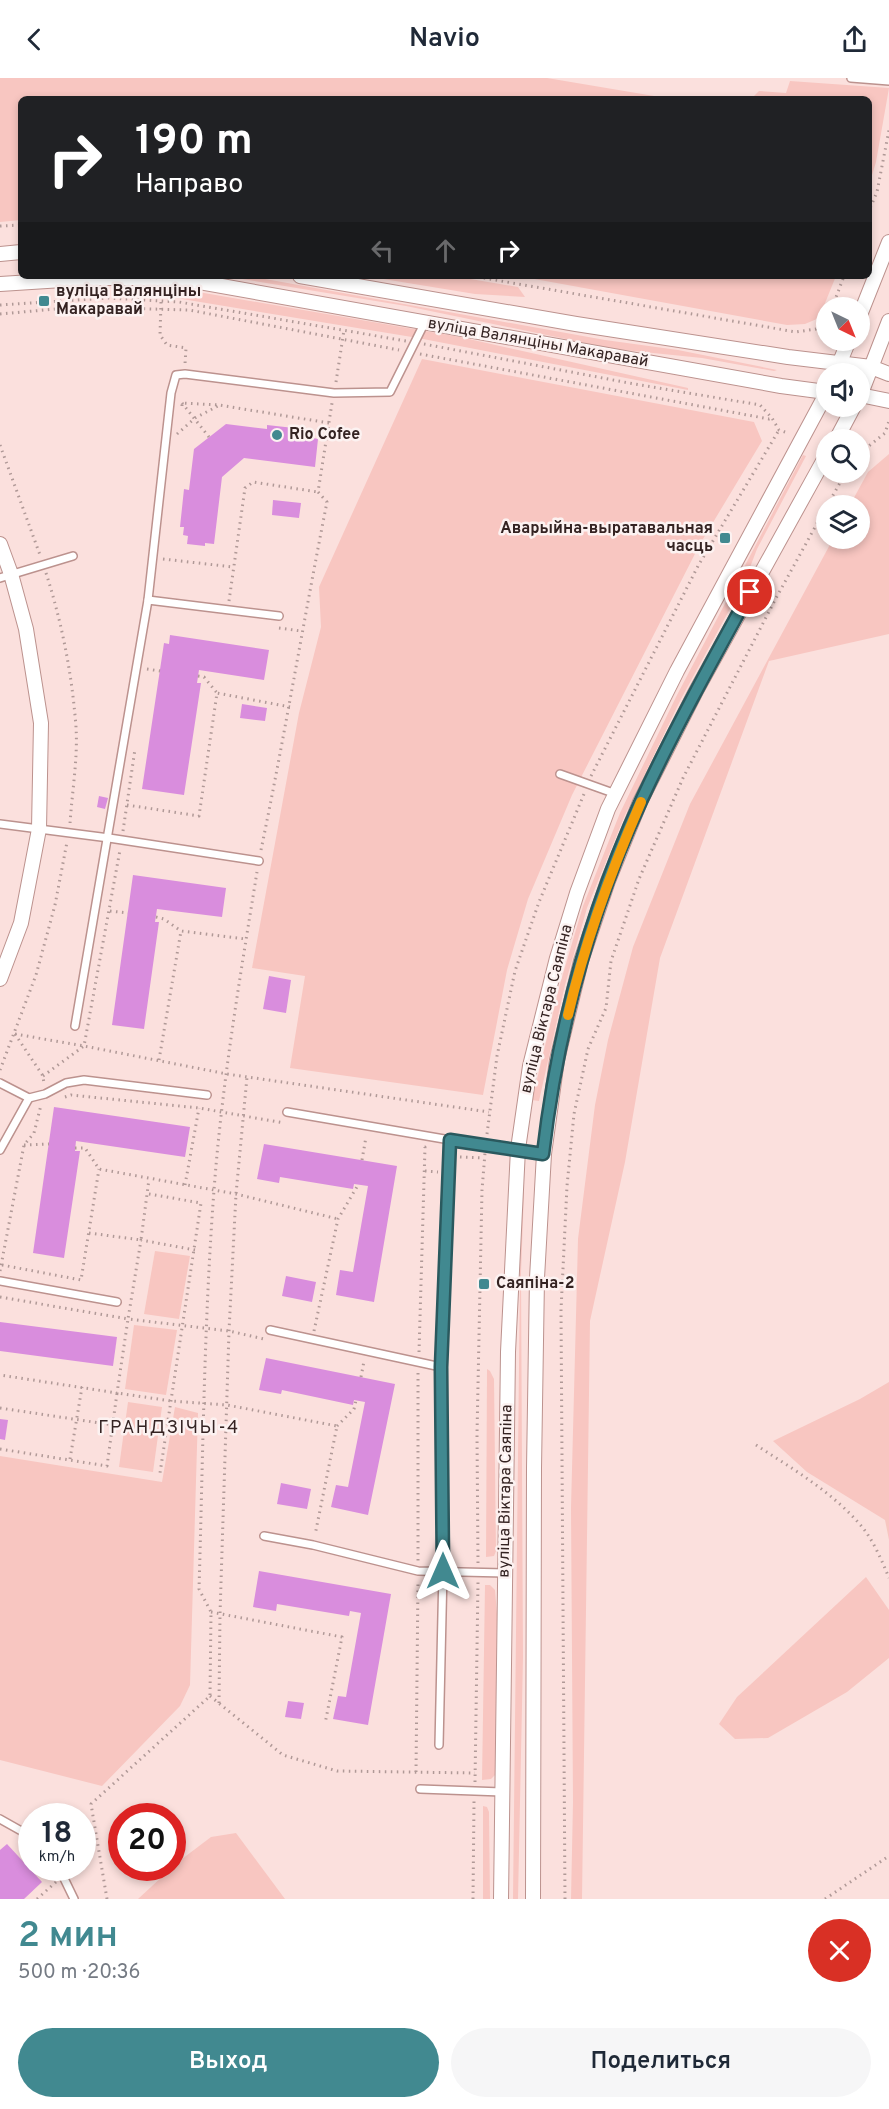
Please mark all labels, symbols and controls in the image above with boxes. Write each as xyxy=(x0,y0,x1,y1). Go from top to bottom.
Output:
text: Navio xyxy=(409,22,480,56)
icon: back xyxy=(18,23,51,56)
icon: share xyxy=(838,23,871,56)
text: 190 m xyxy=(135,116,253,169)
icon: right xyxy=(36,120,114,198)
text: Направо xyxy=(135,168,243,202)
icon: left xyxy=(366,234,399,267)
icon: ahead xyxy=(429,234,462,267)
icon: right xyxy=(492,234,525,267)
place label: вуліца Валянціны Макаравай xyxy=(56,282,201,320)
marker: вуліца Валянціны Макаравай xyxy=(37,294,51,308)
north arrow xyxy=(816,297,870,351)
map controls xyxy=(816,297,870,549)
street label: вуліца Валянціны Макаравай xyxy=(426,314,650,372)
button: sound xyxy=(816,363,870,417)
place label: Rio Cofee xyxy=(289,425,360,445)
marker: Rio Cofee xyxy=(270,428,284,442)
button: search xyxy=(816,429,870,483)
button: layers xyxy=(816,495,870,549)
place label: Аварыйна-выратавальная часць xyxy=(500,519,713,557)
marker: Аварыйна-выратавальная часць xyxy=(718,531,732,545)
pin xyxy=(724,566,775,617)
icon: arrive xyxy=(733,575,766,608)
street label: вуліца Віктара Саяпіна xyxy=(516,923,578,1095)
place label: Саяпіна-2 xyxy=(496,1274,574,1294)
marker: Саяпіна-2 xyxy=(477,1277,491,1291)
street label: вуліца Віктара Саяпіна xyxy=(494,1404,518,1578)
district label: ГРАНДЗІЧЫ-4 xyxy=(98,1417,240,1440)
position arrow xyxy=(411,1539,475,1603)
speed limit sign: 20 xyxy=(108,1803,186,1881)
text: 18 xyxy=(42,1816,72,1853)
text: km/h xyxy=(39,1848,75,1867)
text: 2 мин xyxy=(18,1914,118,1960)
button: close xyxy=(808,1919,871,1982)
text: 500 m · 20:36 xyxy=(18,1960,141,1986)
button: Выход xyxy=(18,2028,439,2097)
button: Поделиться xyxy=(451,2028,871,2097)

